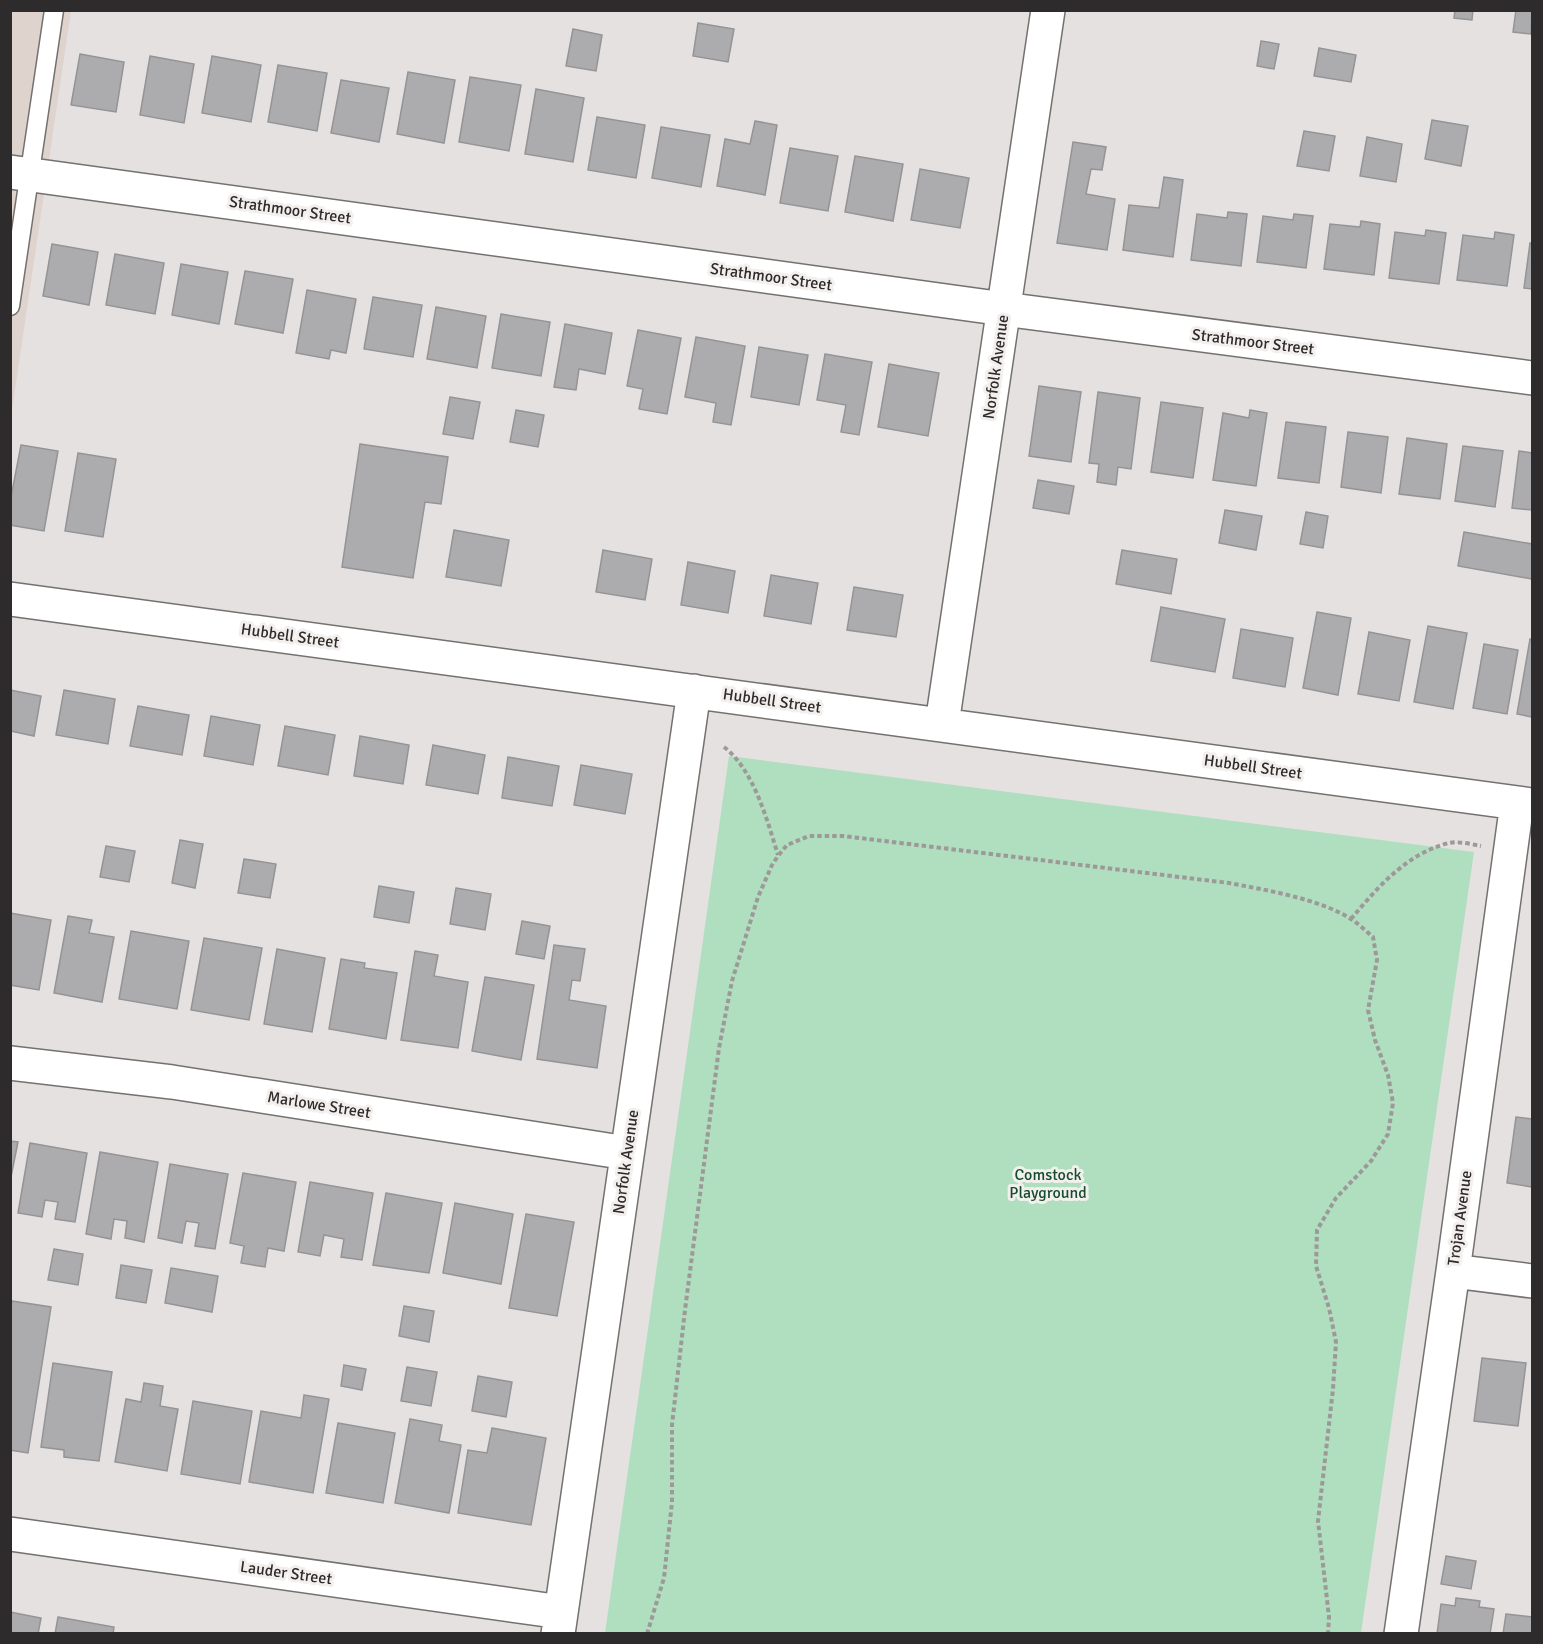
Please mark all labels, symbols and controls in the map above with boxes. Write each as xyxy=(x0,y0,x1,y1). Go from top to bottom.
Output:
street label: Strathmoor Street xyxy=(228,192,353,229)
street label: Strathmoor Street xyxy=(709,259,834,296)
street label: Norfolk Avenue xyxy=(979,313,1013,421)
street label: Strathmoor Street xyxy=(1191,325,1316,359)
street label: Hubbell Street xyxy=(240,619,341,653)
street label: Hubbell Street xyxy=(722,684,823,718)
street label: Hubbell Street xyxy=(1203,750,1304,784)
street label: Marlowe Street xyxy=(266,1087,372,1123)
street label: Norfolk Avenue xyxy=(609,1108,643,1216)
park label: Comstock Playground xyxy=(1009,1165,1087,1203)
street label: Trojan Avenue xyxy=(1443,1169,1477,1267)
street label: Lauder Street xyxy=(239,1557,334,1589)

